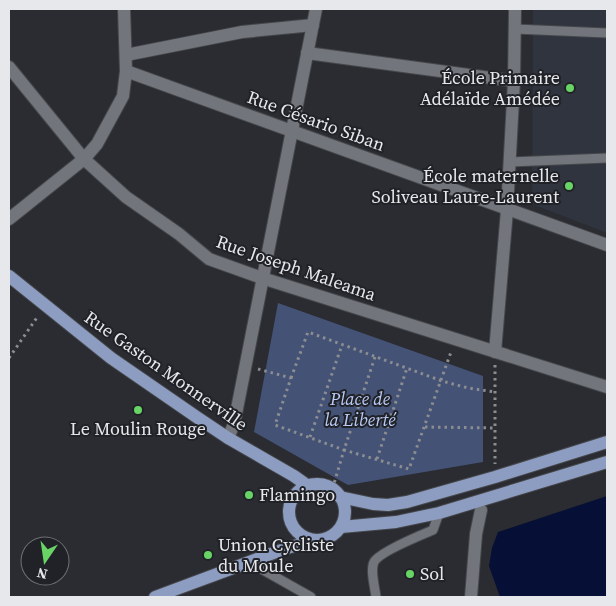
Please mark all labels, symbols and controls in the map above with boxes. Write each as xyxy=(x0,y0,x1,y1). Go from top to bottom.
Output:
place label: École Primaire Adélaïde Amédée xyxy=(420,65,560,111)
marker: École Primaire Adélaïde Amédée xyxy=(564,82,576,94)
street label: Rue Césario Siban xyxy=(244,84,388,157)
place label: École maternelle Soliveau Laure-Laurent xyxy=(372,163,559,209)
marker: École maternelle Soliveau Laure-Laurent xyxy=(563,180,575,192)
street label: Rue Joseph Maleama xyxy=(213,228,380,307)
street label: Rue Gaston Monnerville xyxy=(80,305,253,437)
park label: Place de la Liberté xyxy=(324,386,397,432)
marker: Le Moulin Rouge xyxy=(132,404,144,416)
place label: Le Moulin Rouge xyxy=(70,416,206,441)
place label: Flamingo xyxy=(259,482,335,507)
marker: Flamingo xyxy=(243,489,255,501)
place label: Union Cycliste du Moule xyxy=(218,532,334,578)
north arrow xyxy=(20,536,70,586)
marker: Union Cycliste du Moule xyxy=(202,549,214,561)
place label: Sol xyxy=(420,561,444,586)
text: N xyxy=(35,563,49,585)
marker: Sol xyxy=(404,568,416,580)

